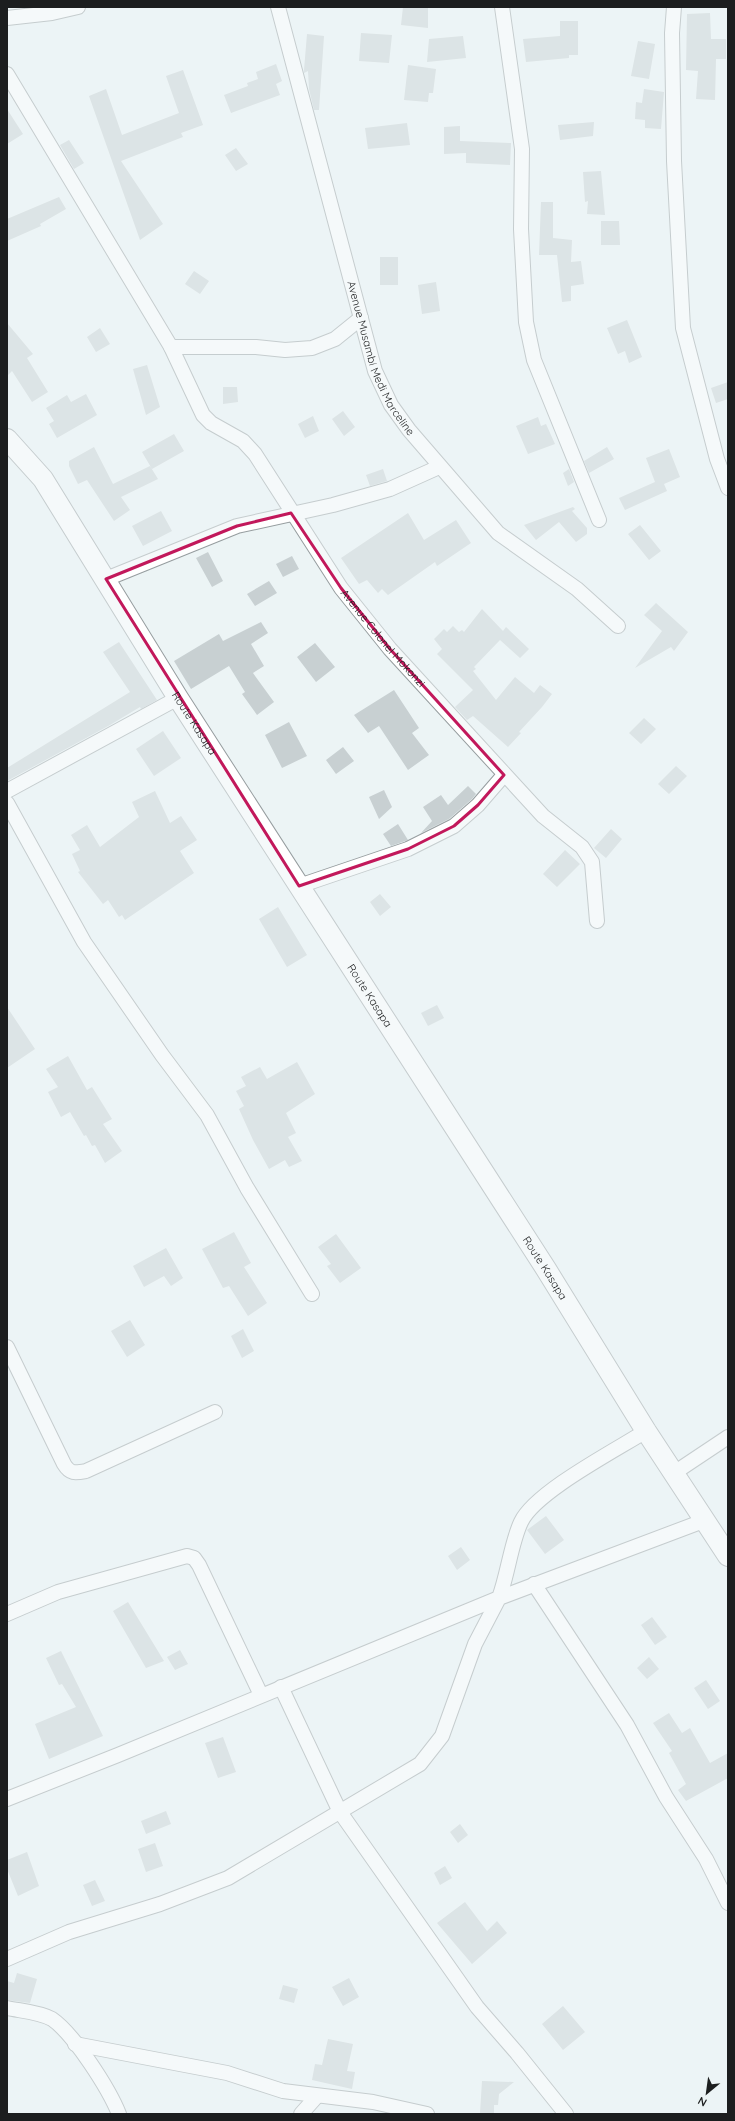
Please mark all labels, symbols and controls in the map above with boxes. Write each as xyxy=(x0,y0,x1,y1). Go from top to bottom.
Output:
street label: Avenue Musambi Medi Marceline xyxy=(344,279,418,439)
street label: Avenue Colonel Mokonzi xyxy=(338,586,428,690)
street label: Route Kasapa xyxy=(169,689,220,757)
street label: Route Kasapa xyxy=(344,961,395,1030)
street label: Route Kasapa xyxy=(520,1234,570,1302)
north arrow xyxy=(687,2073,727,2113)
text: N xyxy=(695,2094,709,2110)

